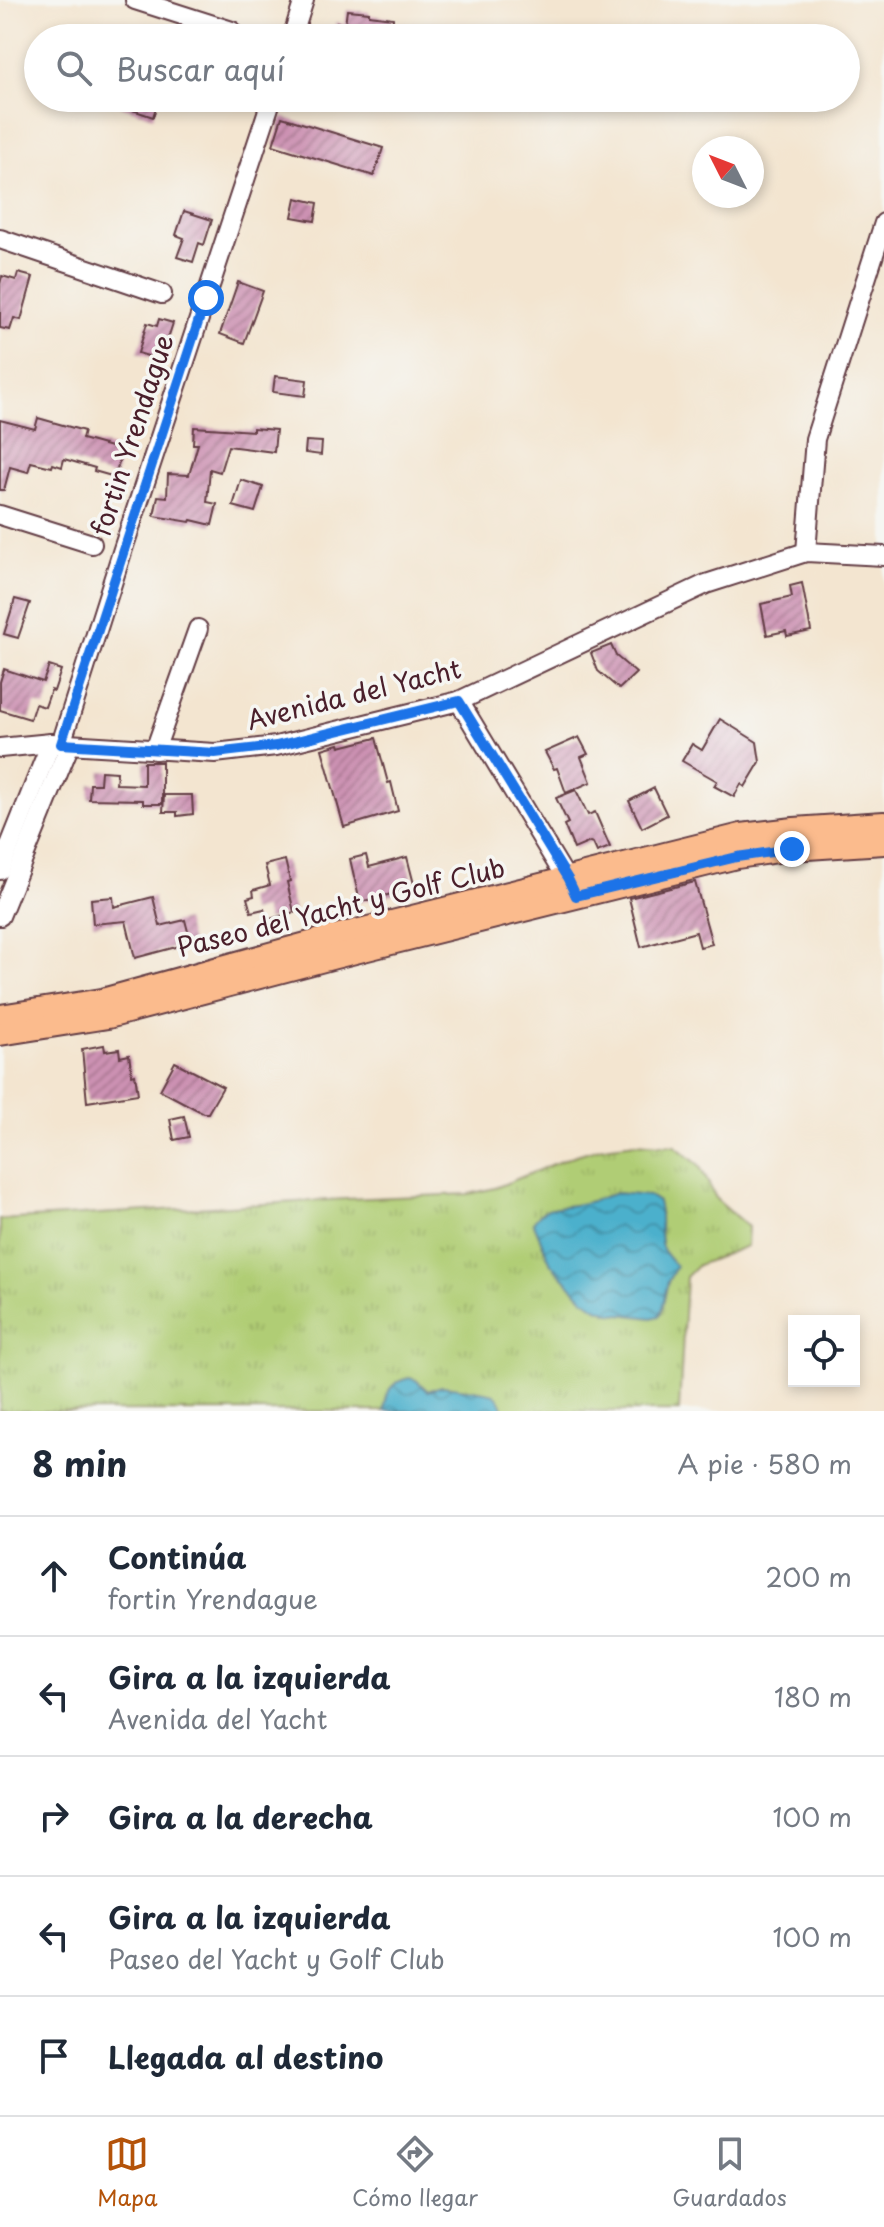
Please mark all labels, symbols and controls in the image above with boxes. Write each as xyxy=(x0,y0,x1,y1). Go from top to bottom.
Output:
search box xyxy=(24,24,860,112)
icon: search xyxy=(52,46,96,90)
text: Buscar aquí xyxy=(116,46,285,91)
north arrow xyxy=(692,136,764,208)
route start xyxy=(188,280,224,316)
street label: fortin Yrendague xyxy=(81,329,183,540)
street label: Avenida del Yacht xyxy=(242,648,465,739)
route end xyxy=(774,831,810,867)
street label: Paseo del Yacht y Golf Club xyxy=(173,847,509,966)
map controls xyxy=(788,1315,860,1387)
button: locate xyxy=(788,1315,860,1387)
text: 8 min xyxy=(32,1437,127,1489)
text: A pie · 580 m xyxy=(677,1444,852,1483)
text: Continúa xyxy=(108,1534,247,1579)
icon: ahead xyxy=(32,1554,76,1598)
text: 200 m xyxy=(765,1557,852,1596)
text: fortin Yrendague xyxy=(108,1579,318,1618)
text: Gira a la izquierda xyxy=(108,1654,391,1699)
icon: left xyxy=(32,1674,76,1718)
text: 180 m xyxy=(774,1677,852,1716)
text: Avenida del Yacht xyxy=(108,1699,328,1738)
icon: right xyxy=(32,1794,76,1838)
text: Gira a la derecha xyxy=(108,1794,373,1839)
text: 100 m xyxy=(772,1797,852,1836)
text: Gira a la izquierda xyxy=(108,1894,391,1939)
icon: left xyxy=(32,1914,76,1958)
text: 100 m xyxy=(772,1917,852,1956)
text: Paseo del Yacht y Golf Club xyxy=(108,1939,445,1978)
icon: arrive xyxy=(32,2034,76,2078)
text: Llegada al destino xyxy=(108,2034,383,2079)
tab: Mapa xyxy=(97,2132,158,2213)
tab: Cómo llegar xyxy=(352,2132,478,2213)
tab: Guardados xyxy=(672,2132,787,2213)

